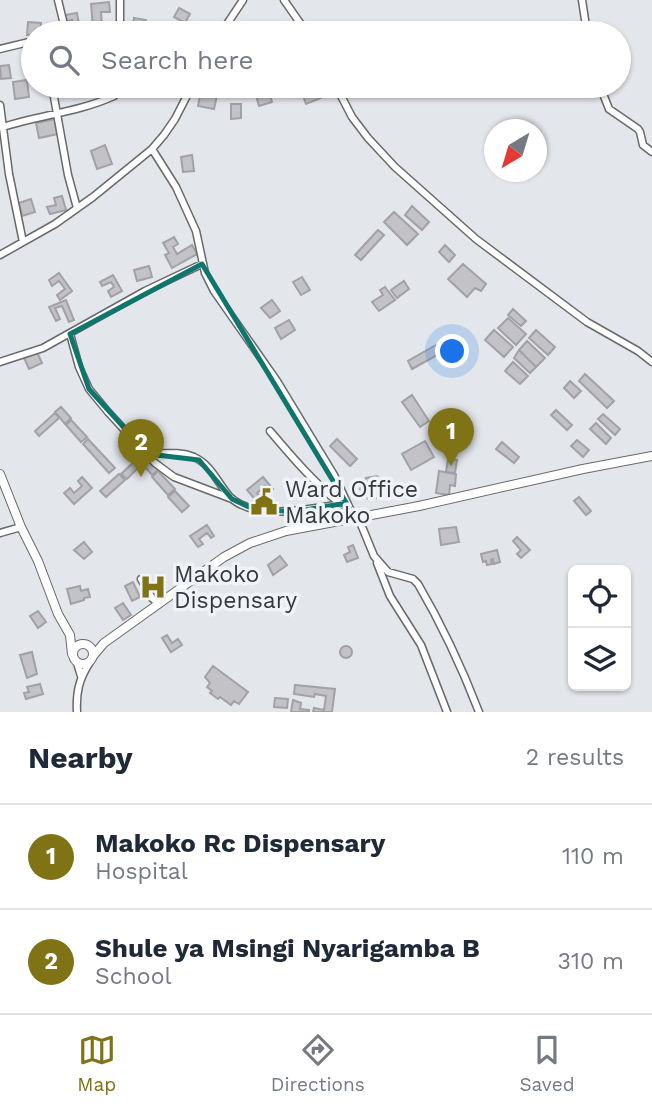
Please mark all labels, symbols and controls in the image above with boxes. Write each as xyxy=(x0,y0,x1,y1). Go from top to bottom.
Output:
search box xyxy=(21,21,631,98)
icon: search xyxy=(45,41,83,79)
text: Search here xyxy=(101,45,253,75)
north arrow xyxy=(484,119,547,182)
your location xyxy=(435,334,469,368)
pin: 1 xyxy=(428,408,474,466)
pin: 2 xyxy=(118,419,164,477)
place label: Ward Office Makoko xyxy=(285,476,418,529)
public building icon: Ward Office Makoko xyxy=(249,487,279,517)
place label: Makoko Dispensary xyxy=(174,561,297,614)
map controls xyxy=(568,565,631,691)
button: locate xyxy=(568,565,631,628)
hospital icon: Makoko Dispensary xyxy=(138,572,168,602)
button: layers xyxy=(568,628,631,691)
text: Nearby xyxy=(28,740,133,775)
text: 2 results xyxy=(526,744,624,771)
text: Makoko Rc Dispensary xyxy=(95,828,385,858)
text: 1 xyxy=(46,843,56,870)
text: 110 m xyxy=(562,843,624,870)
text: Hospital xyxy=(95,858,188,885)
text: Shule ya Msingi Nyarigamba B xyxy=(95,933,480,963)
text: 2 xyxy=(44,948,58,975)
text: 310 m xyxy=(558,948,624,975)
text: School xyxy=(95,963,172,990)
tab: Map xyxy=(77,1031,116,1096)
tab: Directions xyxy=(271,1031,365,1096)
tab: Saved xyxy=(519,1031,575,1096)

